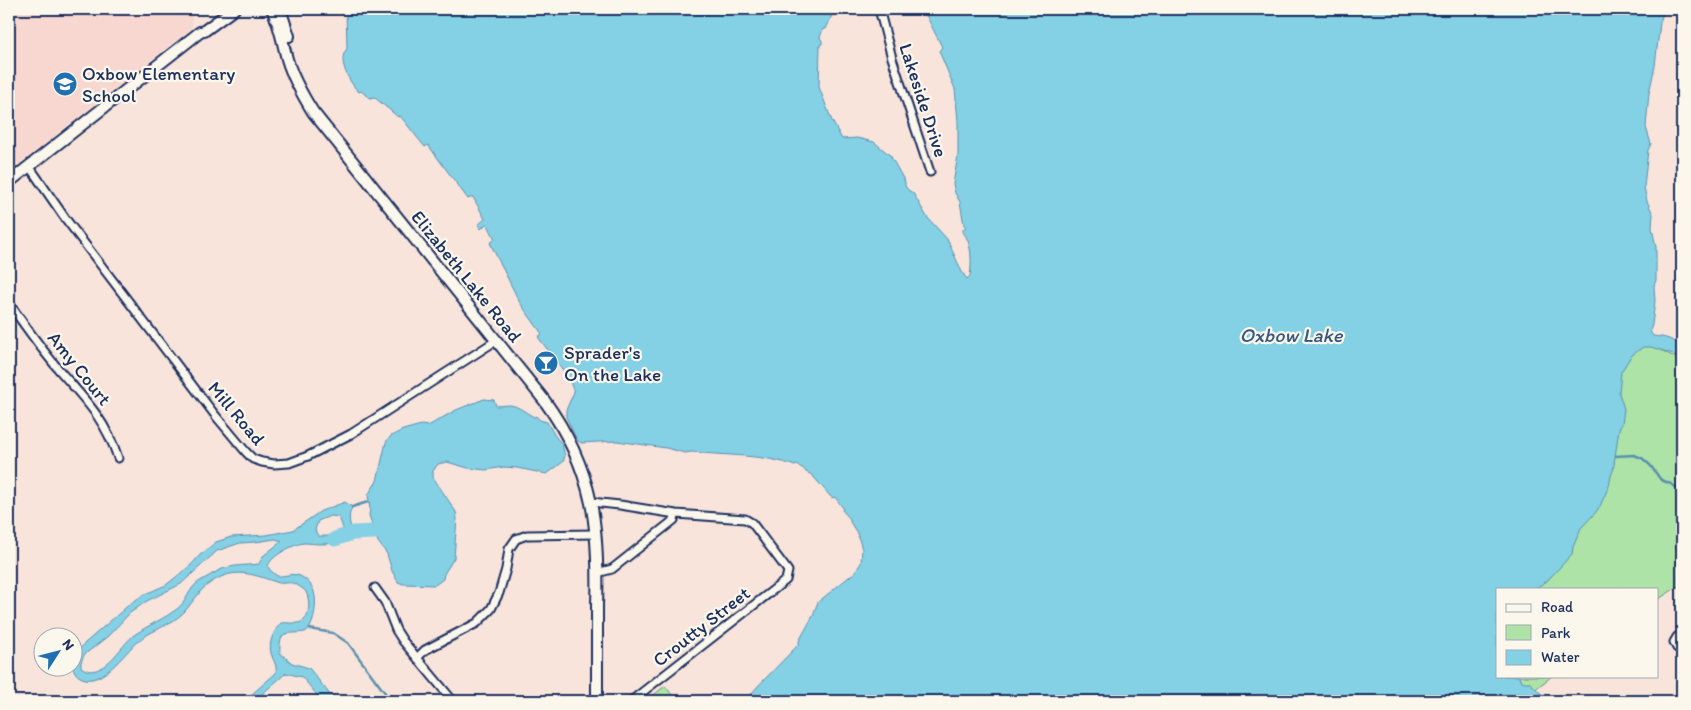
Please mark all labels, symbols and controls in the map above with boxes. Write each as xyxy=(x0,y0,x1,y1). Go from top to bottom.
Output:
street label: Lakeside Drive xyxy=(894,40,953,160)
place label: Oxbow Elementary School xyxy=(82,62,235,107)
school or university icon: Oxbow Elementary School xyxy=(52,71,78,97)
street label: Elizabeth Lake Road xyxy=(406,206,527,347)
water label: Oxbow Lake xyxy=(1240,323,1344,347)
street label: Amy Court xyxy=(43,327,116,410)
place label: Sprader's On the Lake xyxy=(564,341,661,386)
bar icon: Sprader's On the Lake xyxy=(533,350,559,376)
street label: Mill Road xyxy=(203,377,270,451)
street label: Croutty Street xyxy=(648,581,754,671)
legend xyxy=(1496,588,1658,678)
text: Road xyxy=(1541,598,1574,616)
text: Park xyxy=(1541,624,1571,642)
north arrow xyxy=(32,628,82,678)
text: N xyxy=(58,636,78,653)
text: Water xyxy=(1541,648,1580,666)

